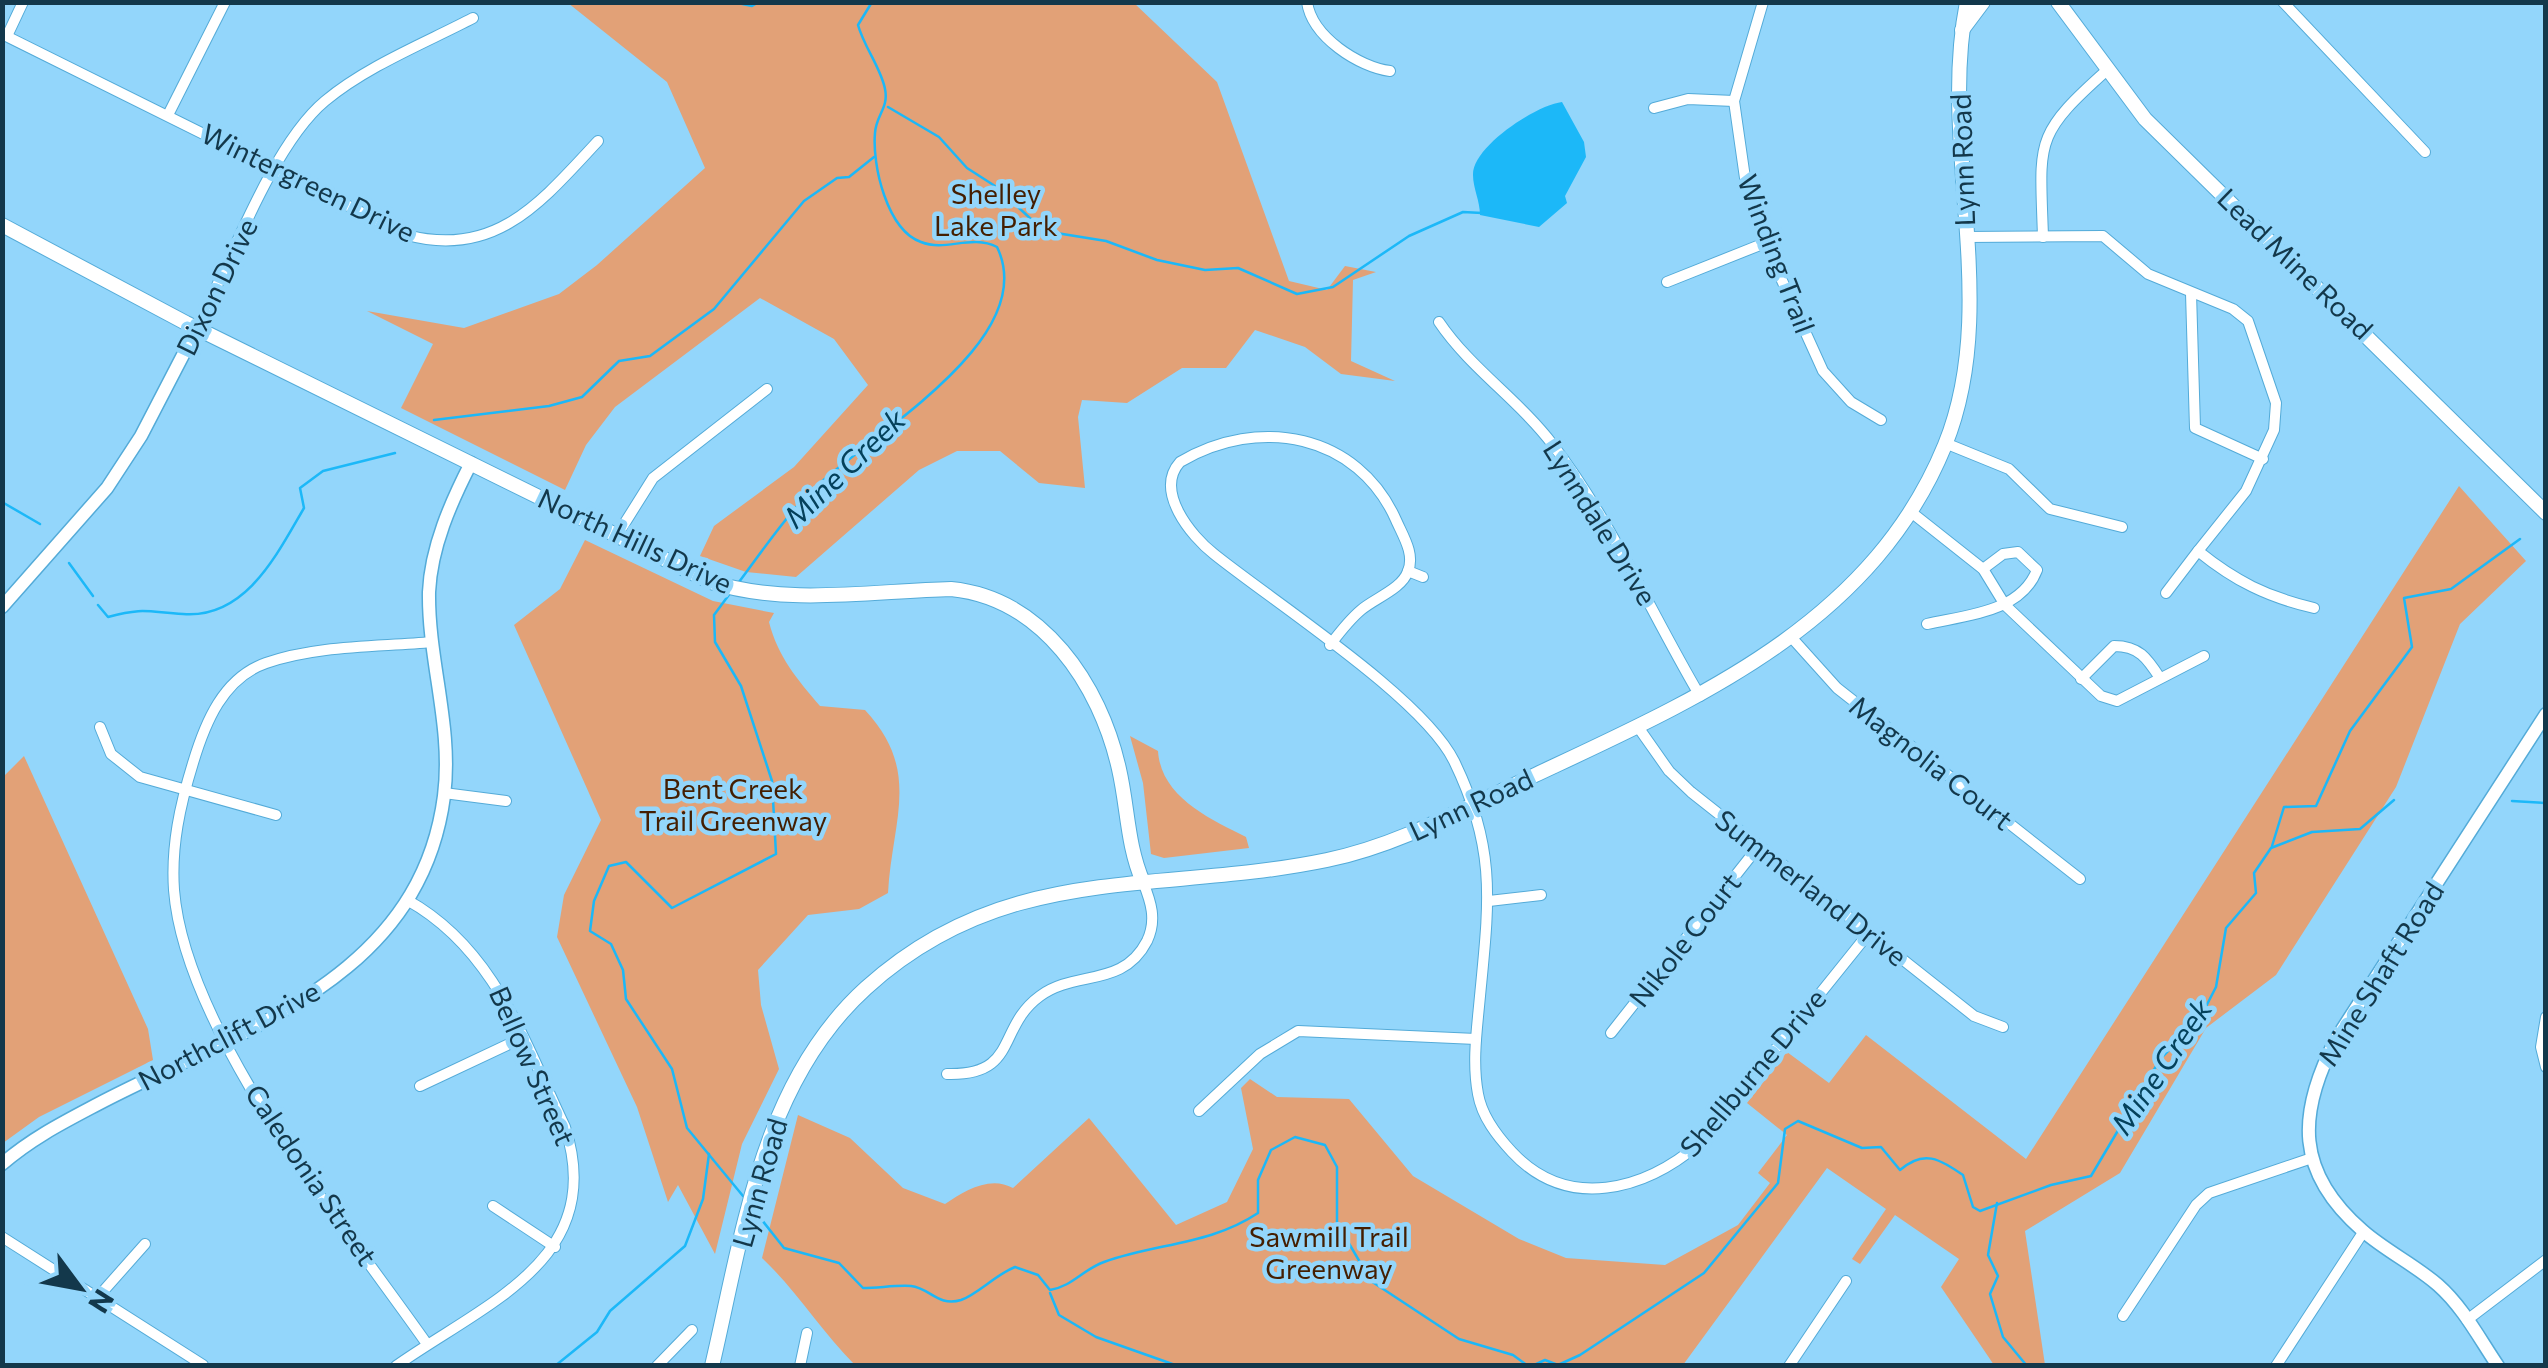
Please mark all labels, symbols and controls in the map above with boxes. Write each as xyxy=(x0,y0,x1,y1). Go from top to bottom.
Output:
street label: Lynn Road xyxy=(1943,93,1981,227)
street label: Wintergreen Drive xyxy=(196,116,421,249)
street label: Winding Trail xyxy=(1731,169,1823,338)
park label: Shelley Lake Park xyxy=(934,176,1058,242)
street label: Lead Mine Road xyxy=(2211,181,2380,346)
street label: Dixon Drive xyxy=(168,213,264,360)
water label: Mine Creek xyxy=(775,400,912,534)
street label: Lynndale Drive xyxy=(1537,434,1665,611)
street label: North Hills Drive xyxy=(533,480,738,600)
street label: Magnolia Court xyxy=(1843,688,2020,836)
street label: Lynn Road xyxy=(1403,761,1538,848)
park label: Bent Creek Trail Greenway xyxy=(639,771,827,837)
street label: Summerland Drive xyxy=(1709,802,1914,973)
street label: Nikole Court xyxy=(1621,865,1747,1013)
street label: Mine Shaft Road xyxy=(2310,875,2450,1072)
street label: Northclift Drive xyxy=(132,973,325,1097)
street label: Bellow Street xyxy=(483,981,583,1150)
street label: Shellburne Drive xyxy=(1672,982,1832,1163)
water label: Mine Creek xyxy=(2101,990,2219,1140)
street label: Caledonia Street xyxy=(239,1077,385,1271)
street label: Lynn Road xyxy=(724,1114,794,1251)
park label: Sawmill Trail Greenway xyxy=(1249,1219,1409,1285)
north arrow xyxy=(30,1238,130,1338)
text: N xyxy=(82,1284,122,1320)

